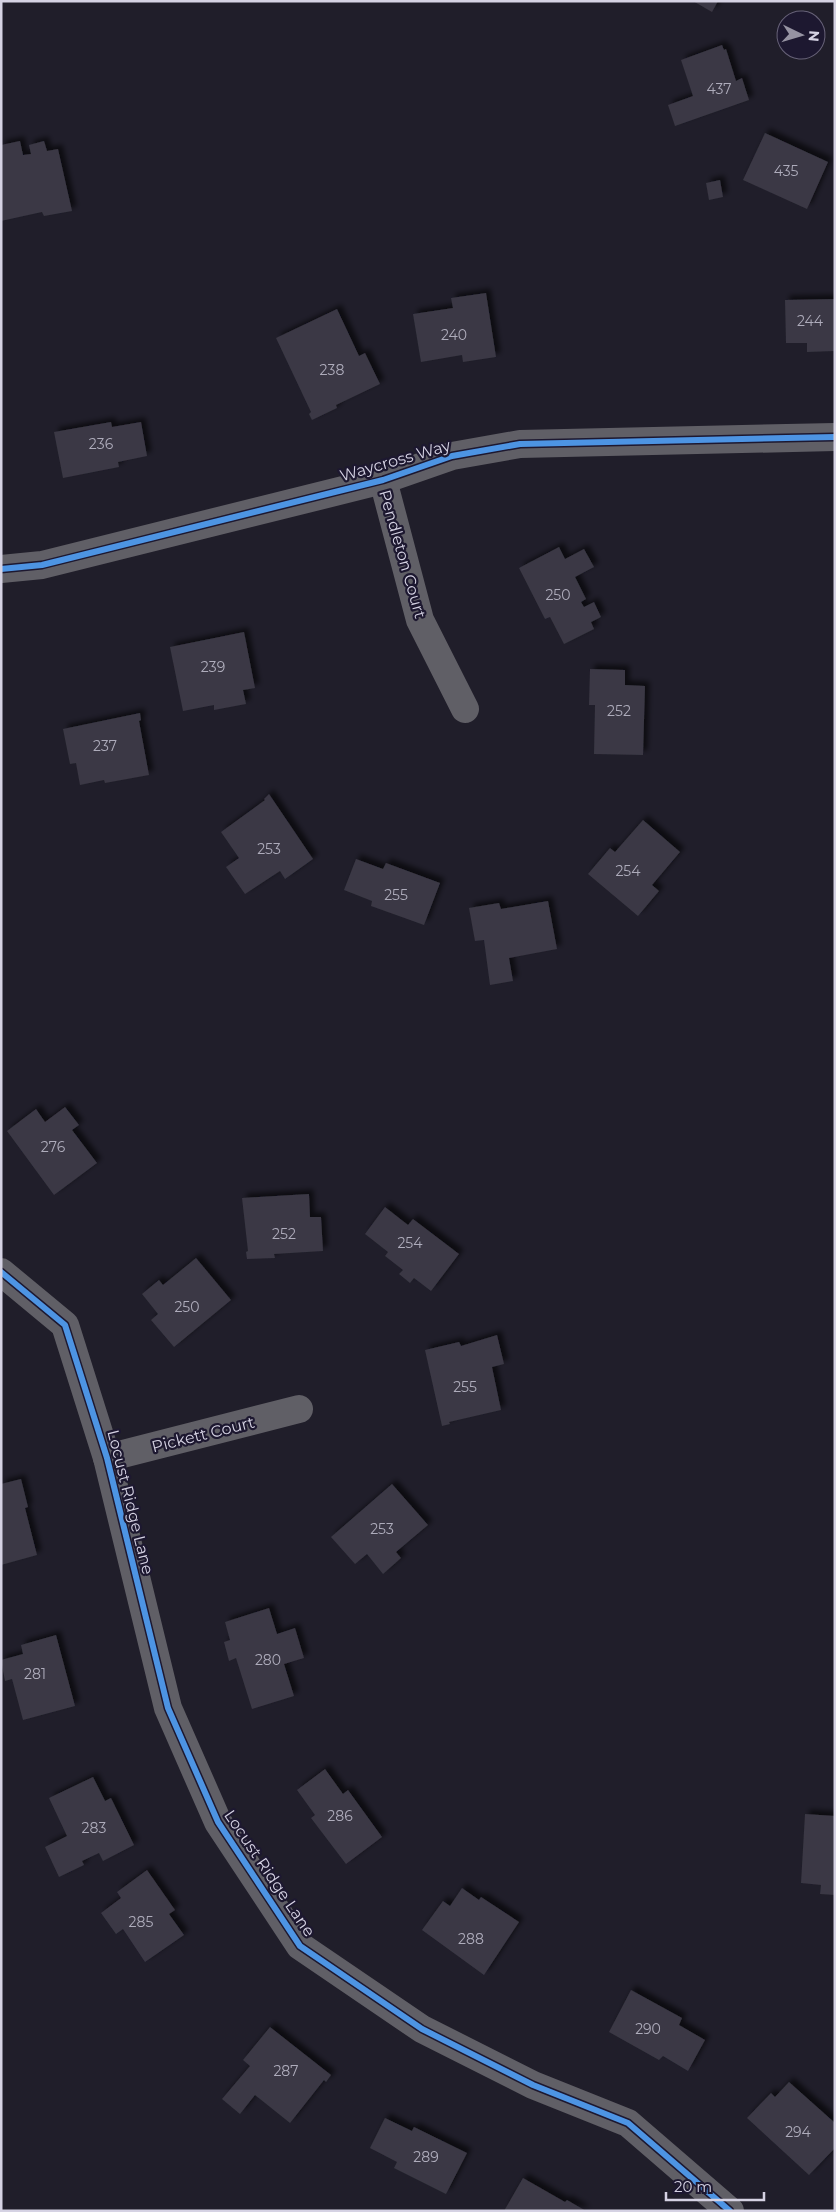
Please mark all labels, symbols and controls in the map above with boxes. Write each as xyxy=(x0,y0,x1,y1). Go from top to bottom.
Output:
north arrow xyxy=(776,10,826,60)
text: N xyxy=(804,30,823,43)
house number: 437 xyxy=(706,80,732,98)
house number: 435 xyxy=(774,162,798,180)
house number: 244 xyxy=(797,312,824,330)
house number: 240 xyxy=(441,326,467,344)
house number: 238 xyxy=(320,361,344,379)
house number: 236 xyxy=(89,435,114,453)
street label: Waycross Way xyxy=(338,436,453,485)
street label: Pendleton Court xyxy=(375,488,430,621)
house number: 250 xyxy=(545,586,571,604)
house number: 239 xyxy=(201,658,225,676)
house number: 252 xyxy=(607,702,631,720)
house number: 237 xyxy=(93,737,117,755)
house number: 253 xyxy=(257,840,281,858)
house number: 254 xyxy=(615,862,641,880)
house number: 255 xyxy=(384,886,408,904)
house number: 276 xyxy=(41,1138,66,1156)
house number: 252 xyxy=(272,1225,296,1243)
house number: 254 xyxy=(397,1234,423,1252)
house number: 250 xyxy=(174,1298,200,1316)
house number: 255 xyxy=(453,1378,477,1396)
street label: Pickett Court xyxy=(150,1412,257,1456)
street label: Locust Ridge Lane xyxy=(103,1428,158,1576)
house number: 253 xyxy=(370,1520,394,1538)
house number: 280 xyxy=(255,1651,281,1669)
house number: 281 xyxy=(24,1665,46,1683)
street label: Locust Ridge Lane xyxy=(220,1806,319,1940)
house number: 286 xyxy=(327,1807,353,1825)
house number: 283 xyxy=(82,1819,106,1837)
house number: 285 xyxy=(129,1913,153,1931)
house number: 288 xyxy=(458,1930,484,1948)
house number: 290 xyxy=(635,2020,661,2038)
house number: 287 xyxy=(273,2062,299,2080)
house number: 294 xyxy=(785,2123,812,2141)
house number: 289 xyxy=(413,2148,439,2166)
scale bar xyxy=(666,2170,764,2202)
text: 20 m xyxy=(674,2177,712,2196)

